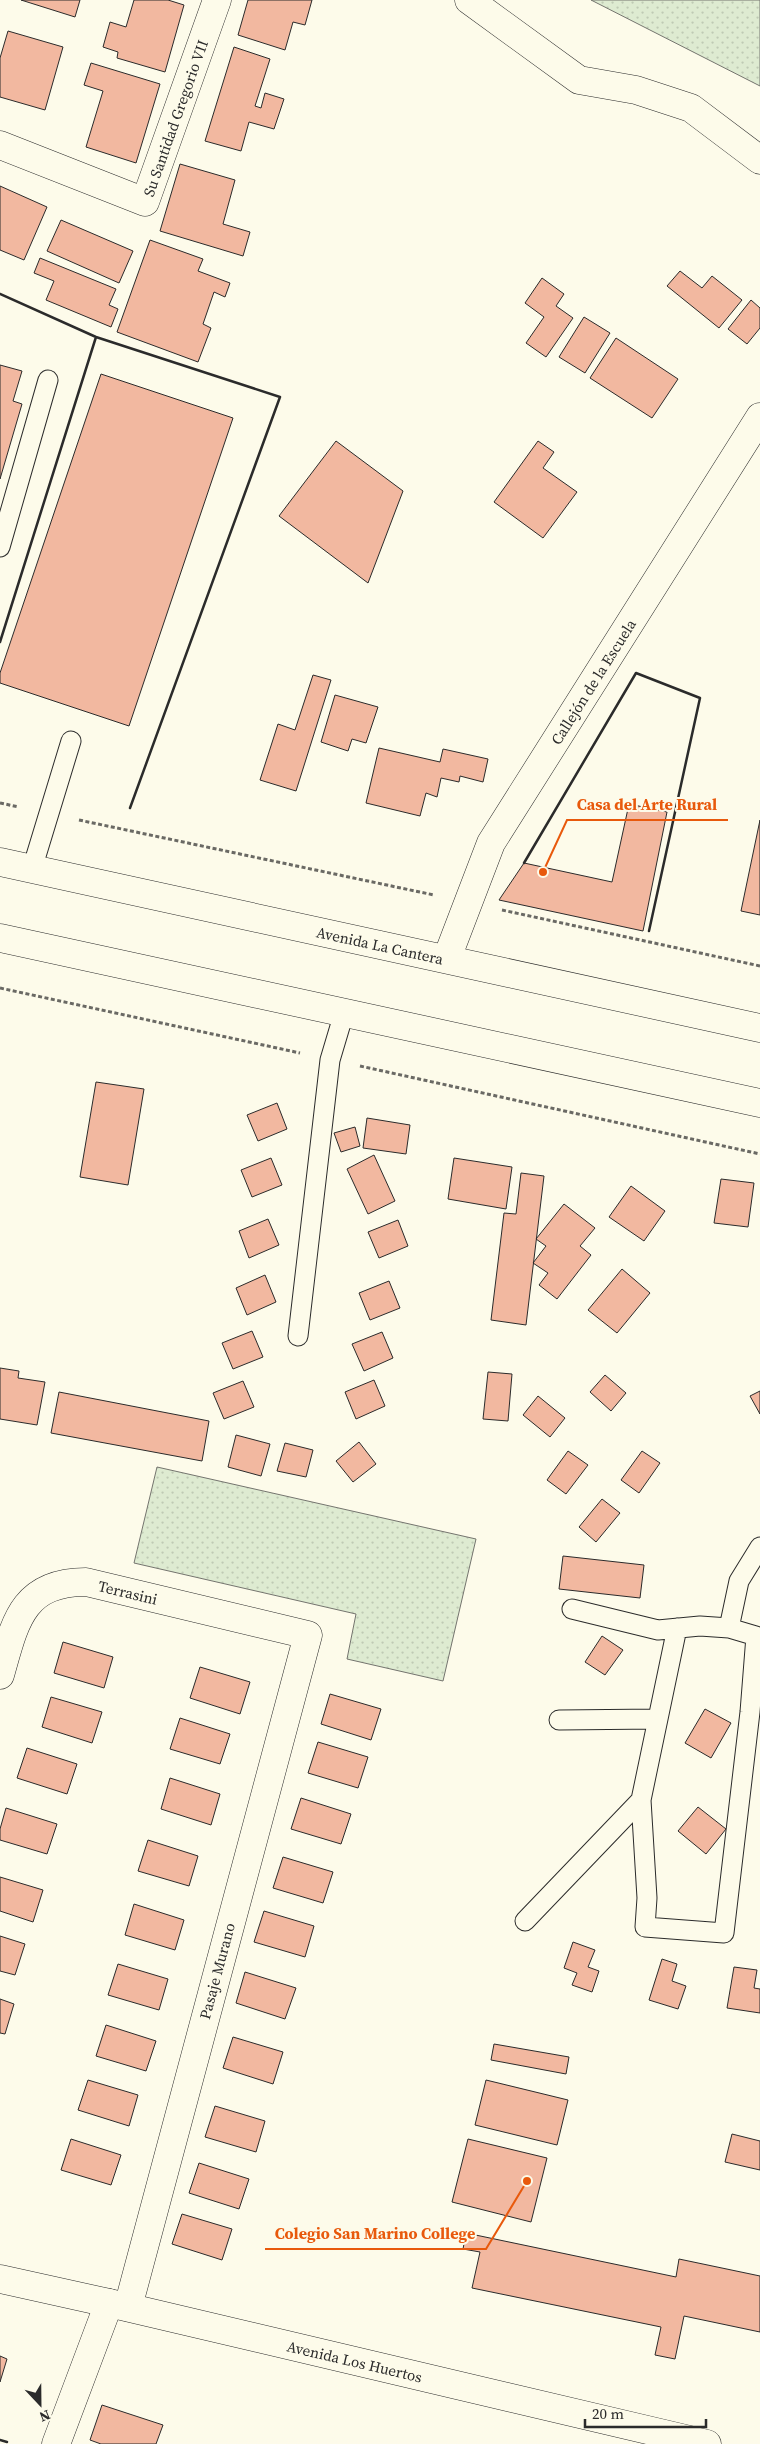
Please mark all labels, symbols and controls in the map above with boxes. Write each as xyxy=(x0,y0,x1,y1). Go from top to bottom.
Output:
street label: Su Santidad Gregorio VII xyxy=(137,37,213,199)
street label: Callejón de la Escuela xyxy=(545,614,641,748)
callout: Casa del Arte Rural xyxy=(567,789,728,820)
text: Casa del Arte Rural xyxy=(577,793,717,815)
street label: Avenida La Cantera xyxy=(314,921,446,969)
street label: Terrasini xyxy=(96,1575,160,1609)
street label: Pasaje Murano xyxy=(194,1920,240,2022)
callout: Colegio San Marino College xyxy=(265,2218,486,2249)
text: Colegio San Marino College xyxy=(275,2222,475,2244)
street label: Avenida Los Huertos xyxy=(285,2335,424,2387)
north arrow xyxy=(15,2379,65,2429)
scale bar xyxy=(585,2396,706,2428)
text: 20 m xyxy=(592,2403,624,2424)
text: N xyxy=(36,2405,53,2427)

